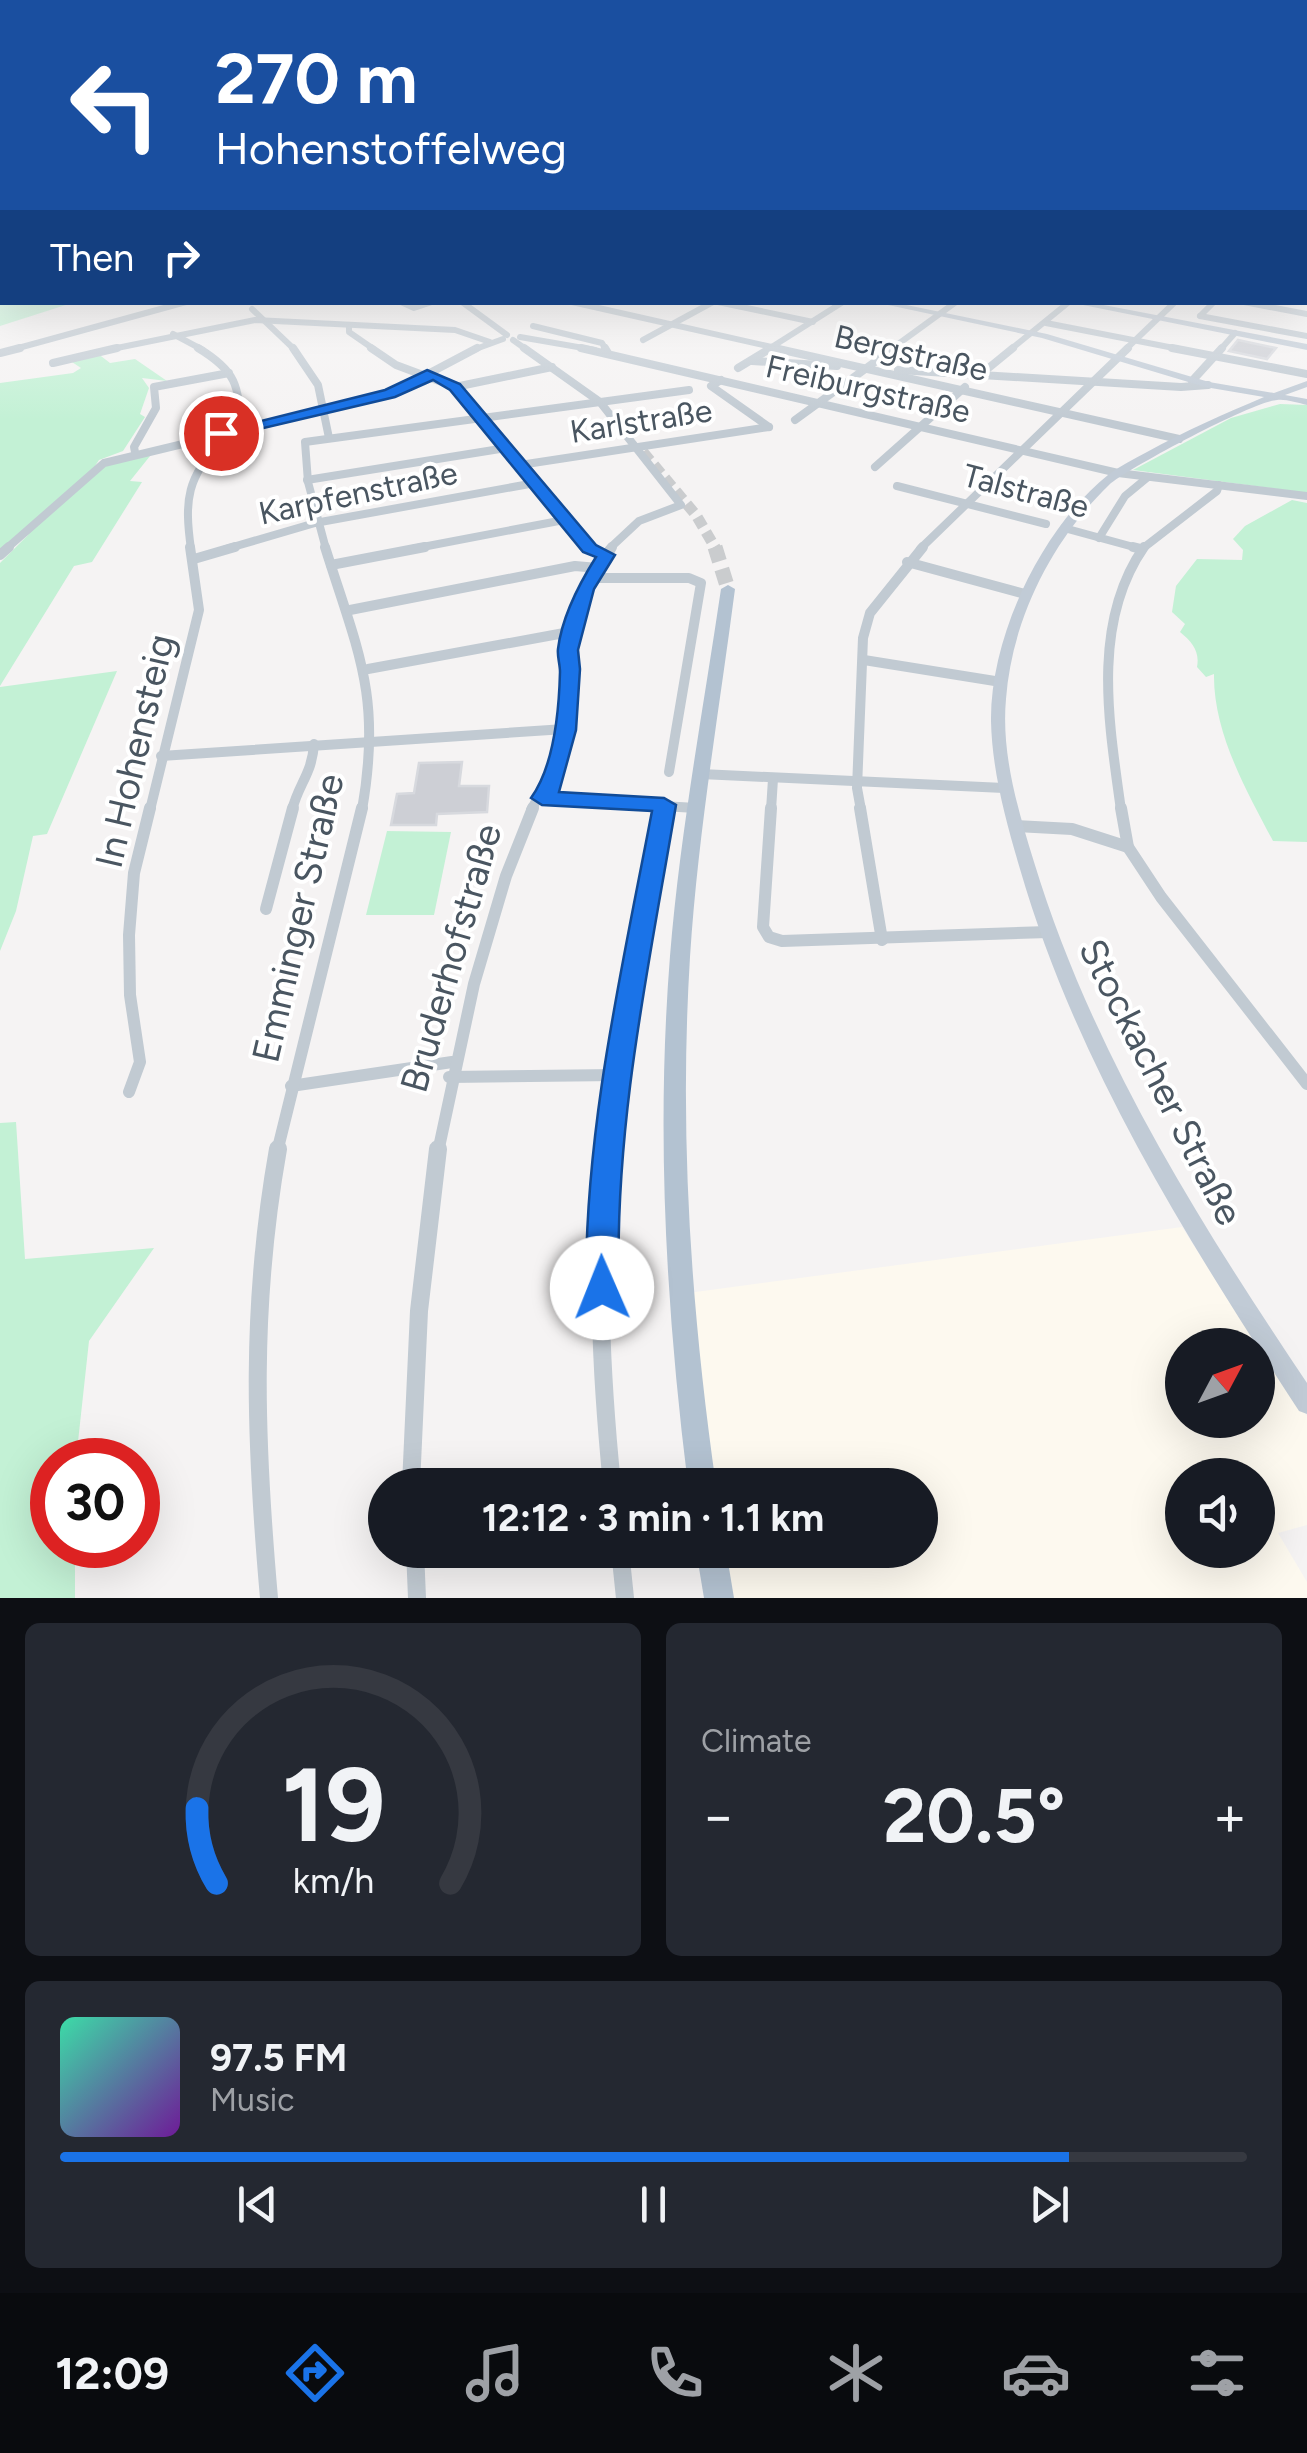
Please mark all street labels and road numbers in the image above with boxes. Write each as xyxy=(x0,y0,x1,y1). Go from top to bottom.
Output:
street label: Bergstraße xyxy=(831,317,991,389)
street label: Freiburgstraße xyxy=(762,347,974,431)
street label: Karlstraße xyxy=(567,391,715,451)
street label: Karpfenstraße xyxy=(255,453,461,533)
street label: Talstraße xyxy=(959,456,1093,526)
street label: In Hohensteig xyxy=(86,630,184,872)
street label: Emminger Straße xyxy=(242,769,354,1067)
street label: Bruderhofstraße xyxy=(391,819,511,1097)
street label: Stockacher Straße xyxy=(1069,931,1253,1233)

